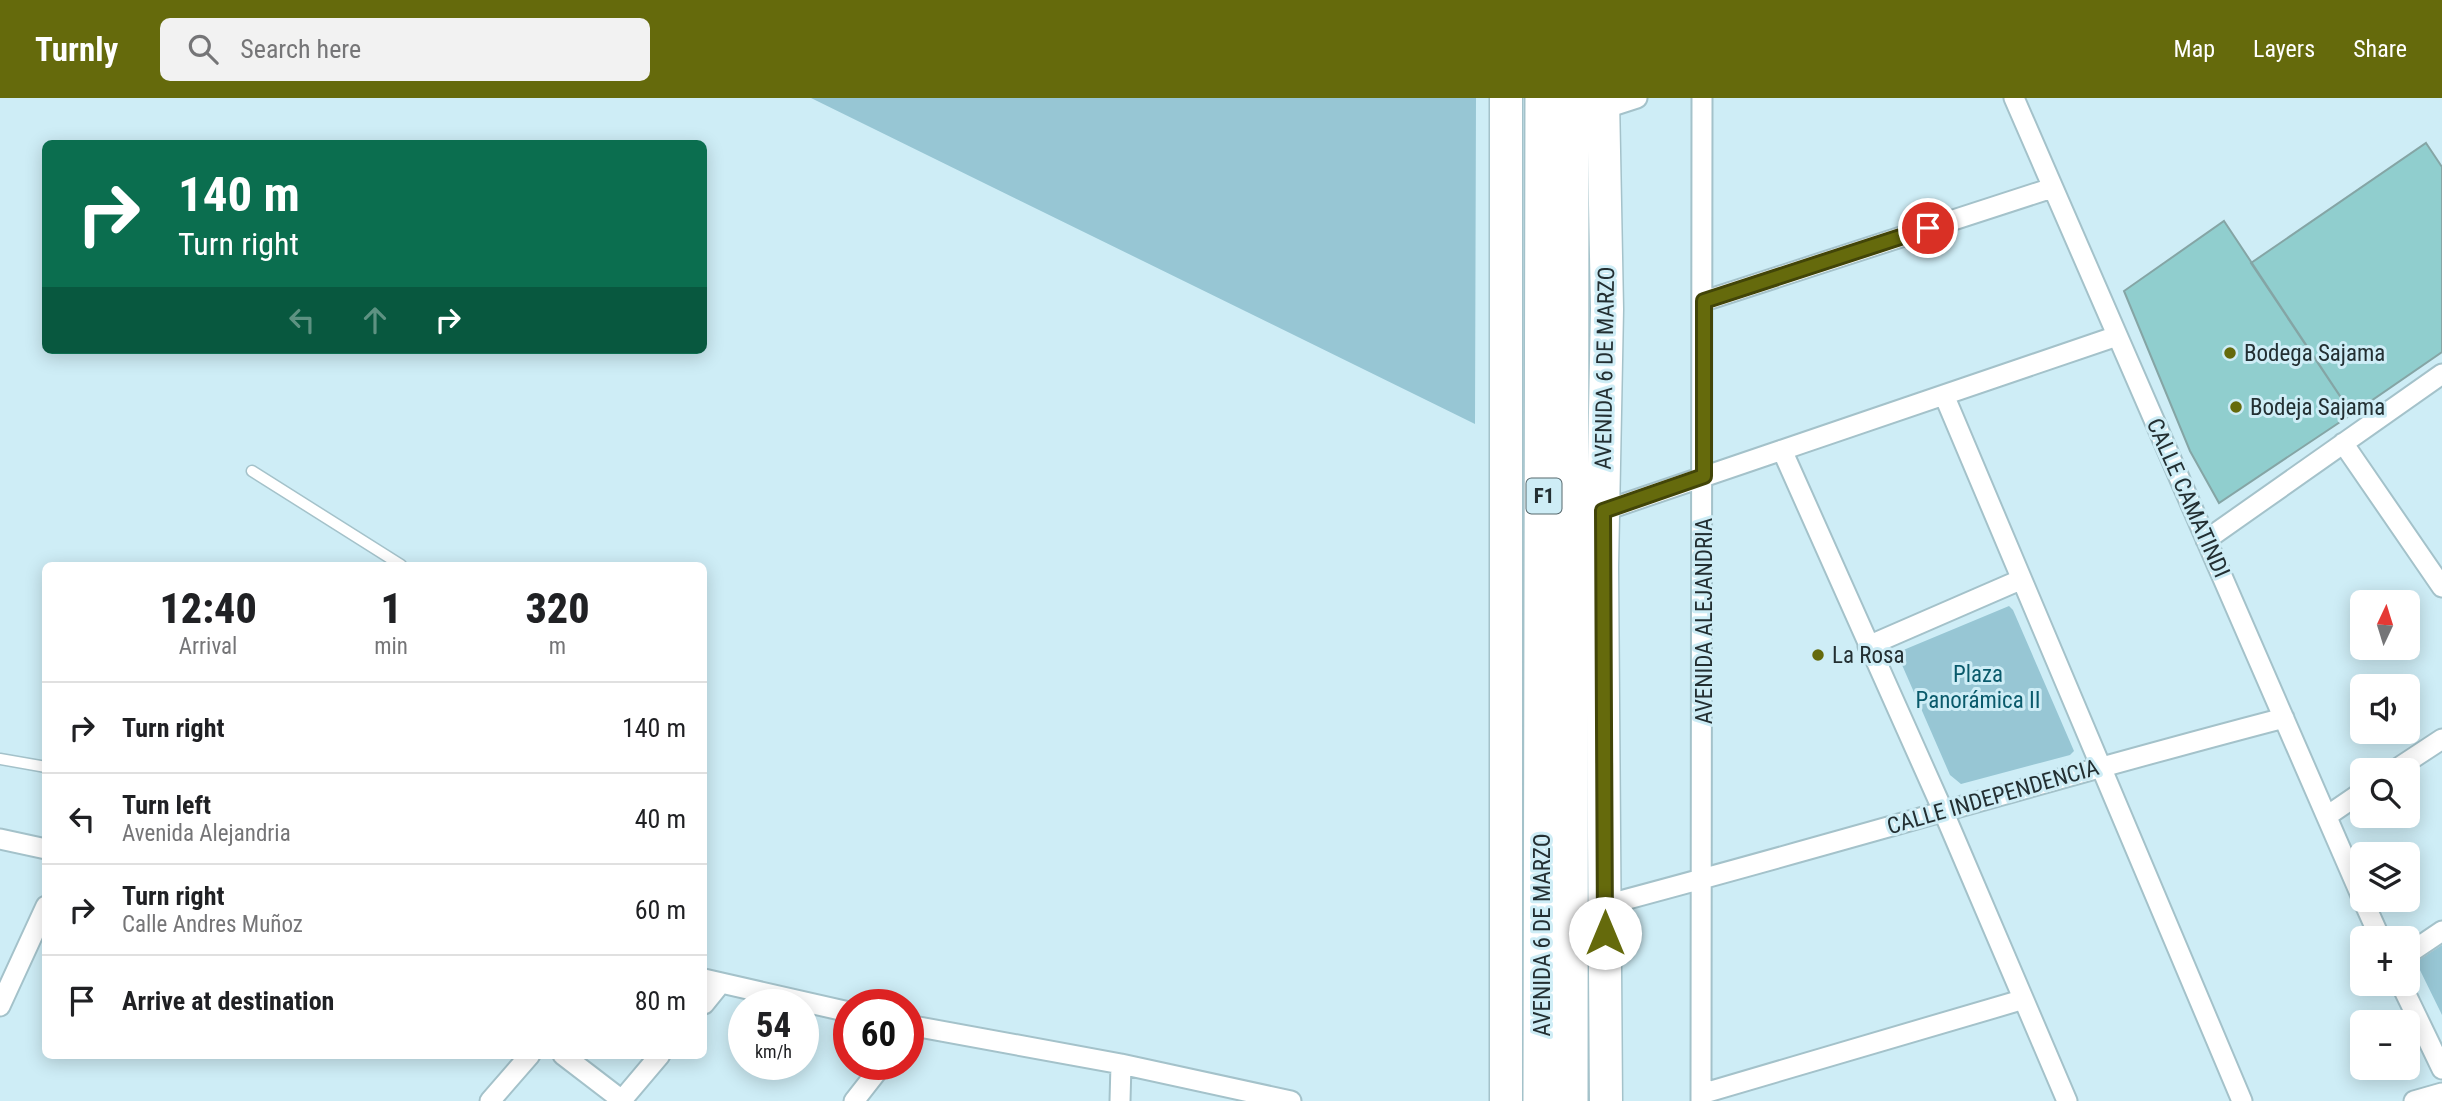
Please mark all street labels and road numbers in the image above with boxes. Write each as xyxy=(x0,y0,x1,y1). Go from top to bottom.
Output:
street label: AVENIDA 6 DE MARZO xyxy=(1590,266,1620,470)
street label: CALLE CAMATINDI xyxy=(2141,414,2235,582)
road number: F1 xyxy=(1526,478,1562,514)
street label: AVENIDA ALEJANDRIA xyxy=(1691,518,1718,724)
street label: CALLE INDEPENDENCIA xyxy=(1884,754,2102,840)
street label: AVENIDA 6 DE MARZO xyxy=(1529,833,1556,1037)

